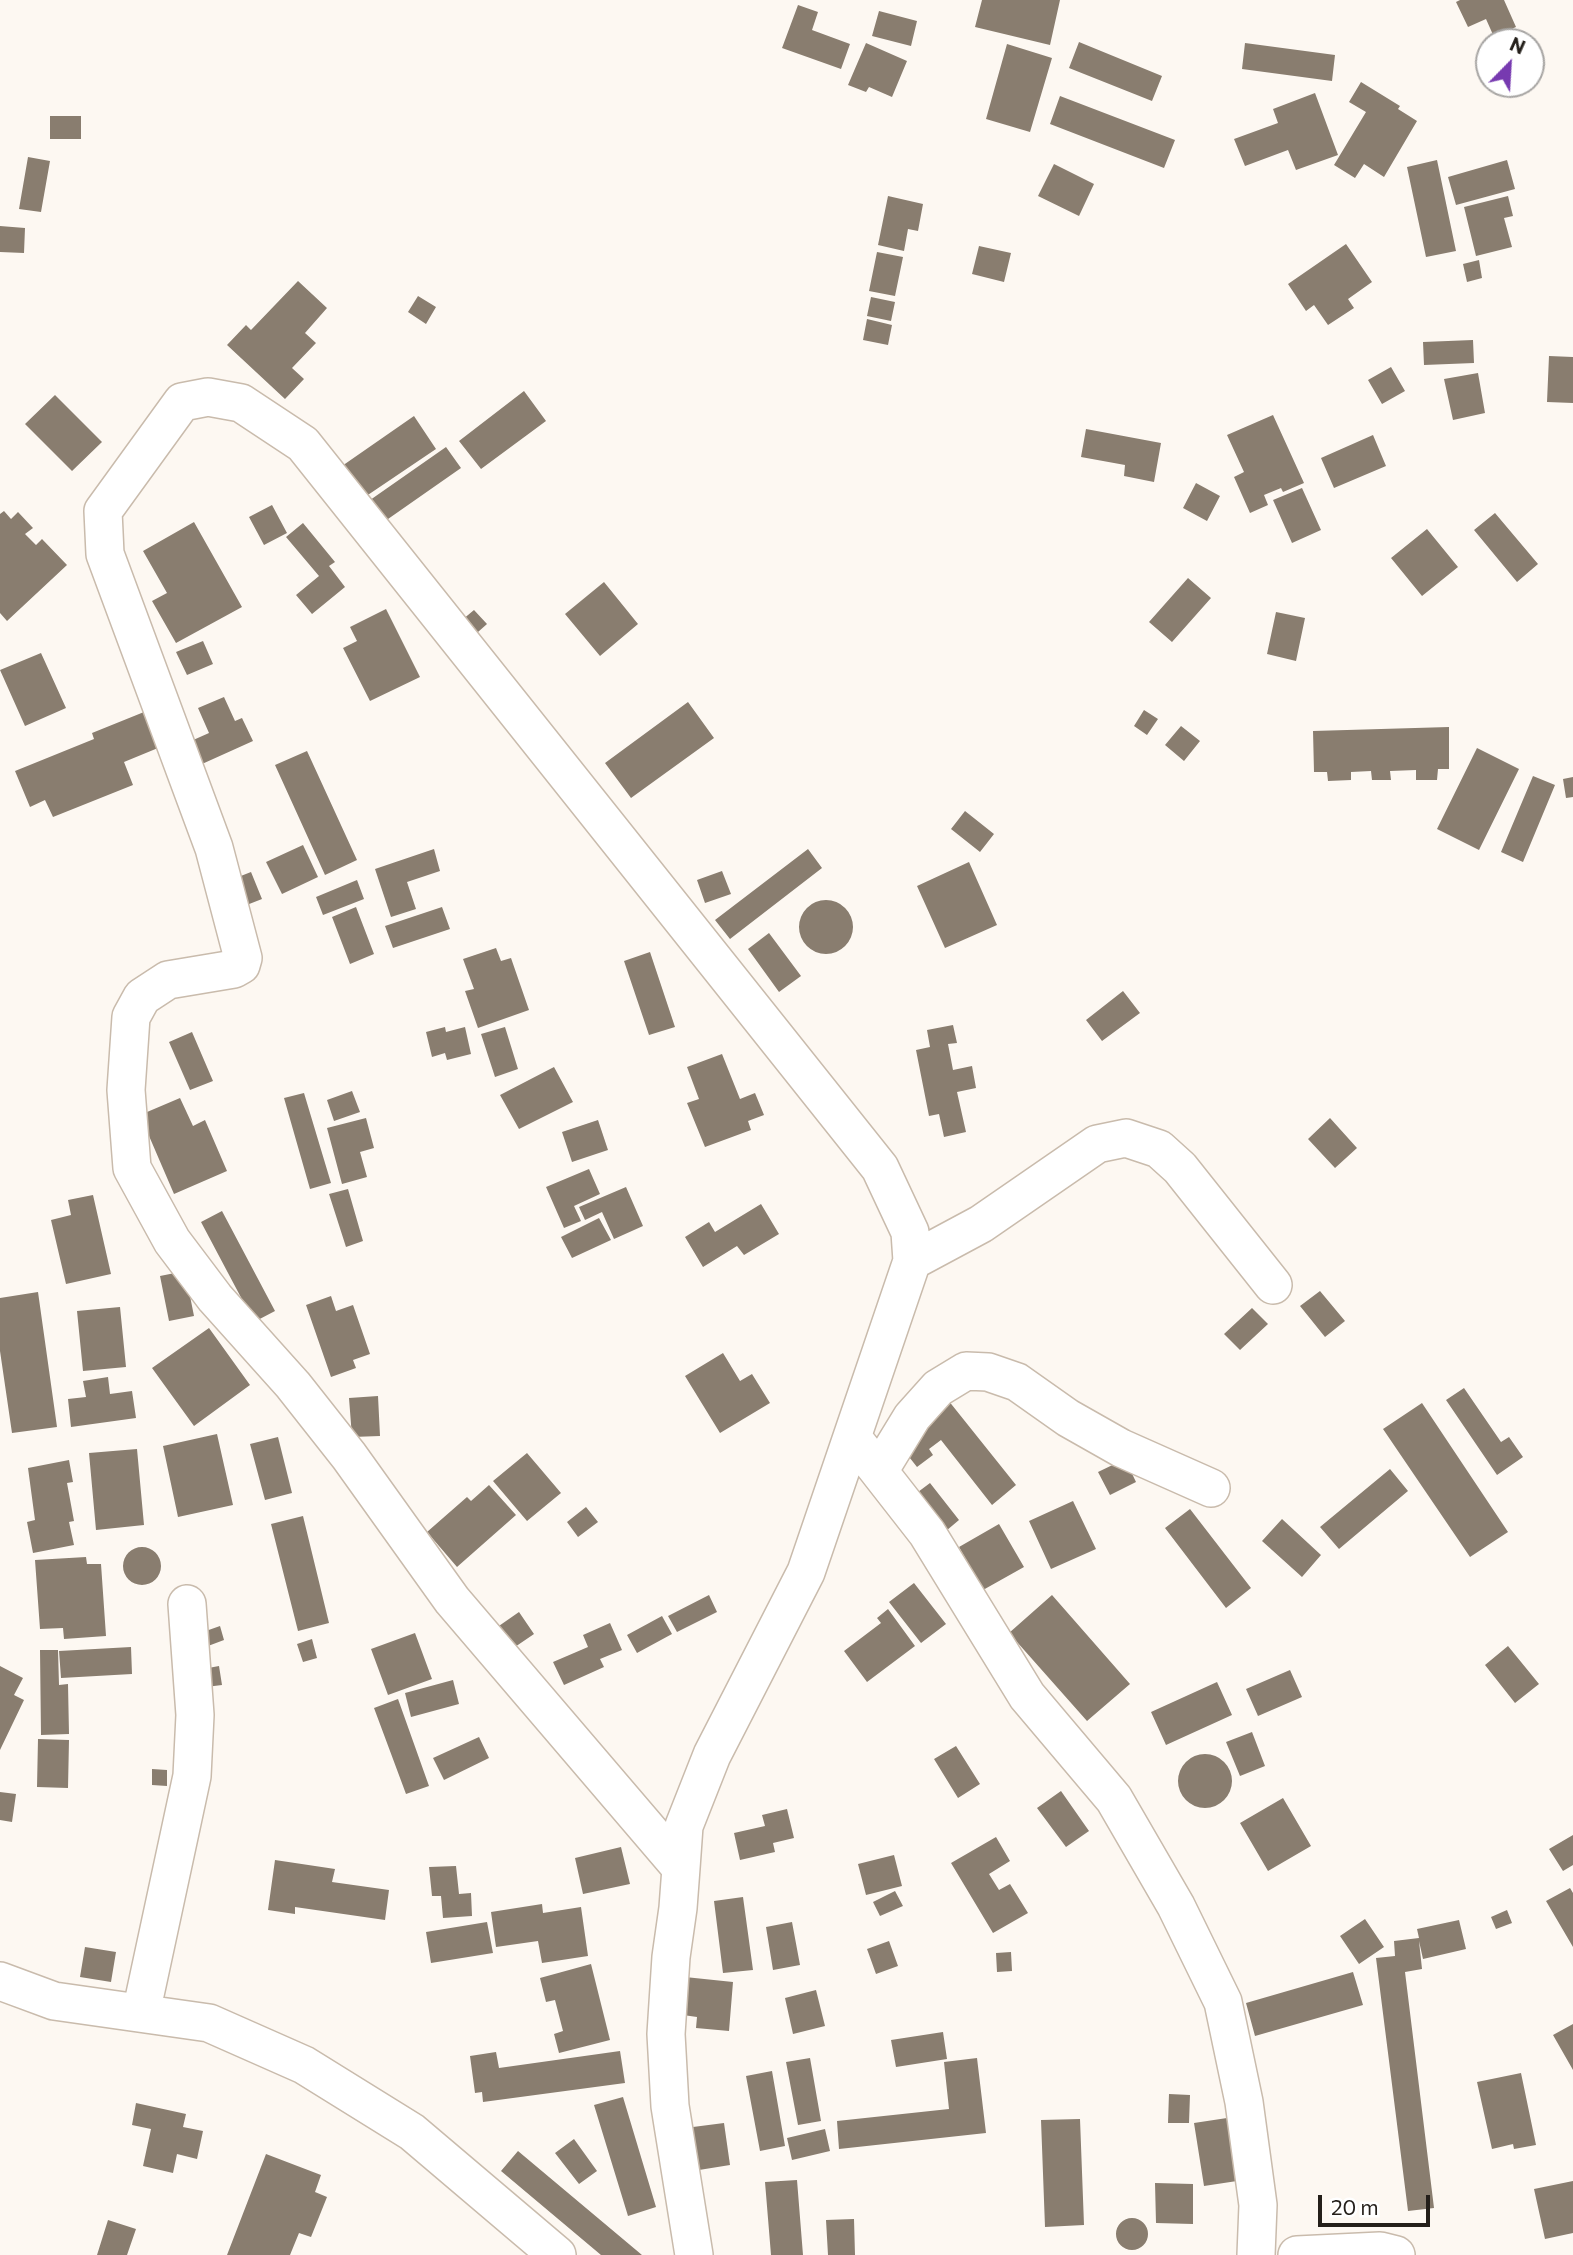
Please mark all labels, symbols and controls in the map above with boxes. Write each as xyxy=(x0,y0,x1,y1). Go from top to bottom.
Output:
north arrow xyxy=(1475,28,1545,98)
text: N xyxy=(1507,32,1529,59)
scale bar xyxy=(1321,2182,1433,2226)
text: 20 m xyxy=(1331,2194,1379,2219)

